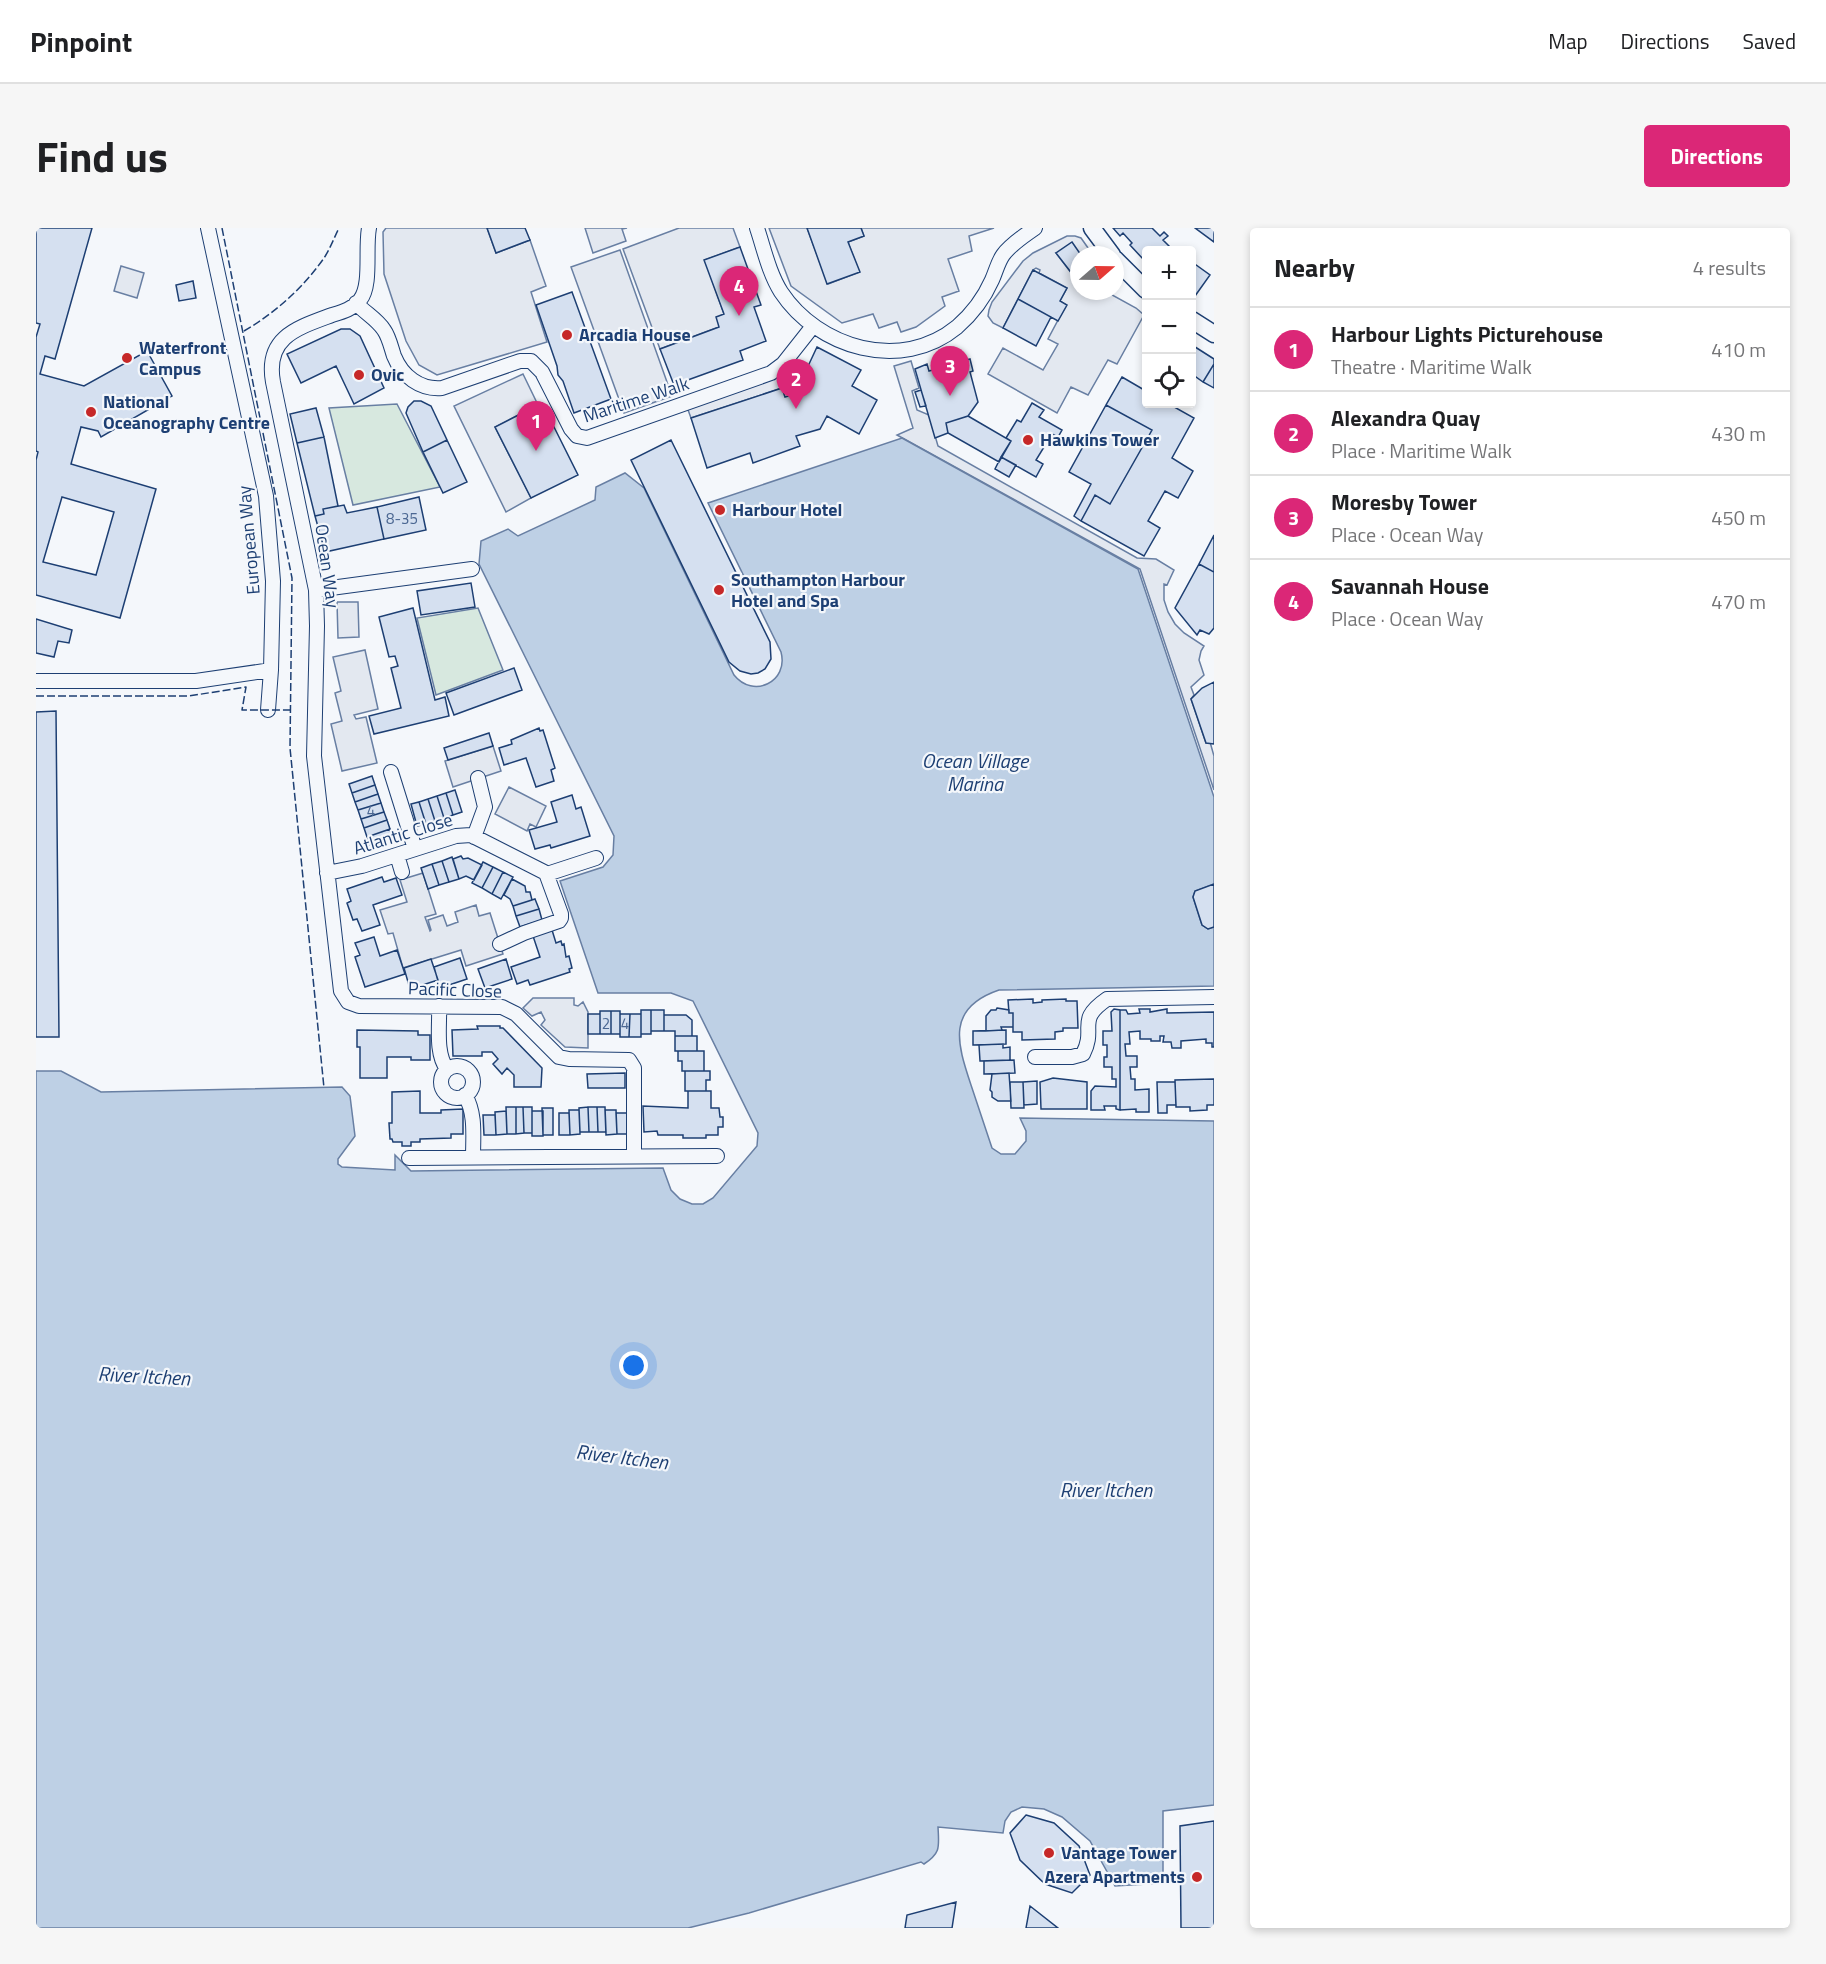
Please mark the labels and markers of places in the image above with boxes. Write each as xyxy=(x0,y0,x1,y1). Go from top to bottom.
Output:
pin: 4 xyxy=(720,266,758,316)
place label: Arcadia House xyxy=(579,321,691,348)
marker: Arcadia House xyxy=(560,328,574,342)
place label: Waterfront Campus xyxy=(139,334,227,382)
pin: 3 xyxy=(930,346,970,396)
marker: Waterfront Campus xyxy=(120,351,134,365)
pin: 2 xyxy=(776,360,816,409)
place label: Ovic xyxy=(371,361,404,388)
marker: Ovic xyxy=(352,368,366,382)
place label: National Oceanography Centre xyxy=(103,388,270,436)
pin: 1 xyxy=(516,402,556,451)
marker: National Oceanography Centre xyxy=(84,405,98,419)
place label: Hawkins Tower xyxy=(1040,426,1159,453)
marker: Hawkins Tower xyxy=(1021,433,1035,447)
place label: Harbour Hotel xyxy=(732,496,842,523)
marker: Harbour Hotel xyxy=(713,503,727,517)
place label: Southampton Harbour Hotel and Spa xyxy=(731,566,905,614)
marker: Southampton Harbour Hotel and Spa xyxy=(712,583,726,597)
place label: Vantage Tower xyxy=(1061,1839,1177,1866)
marker: Vantage Tower xyxy=(1042,1846,1056,1860)
place label: Azera Apartments xyxy=(1045,1863,1185,1890)
marker: Azera Apartments xyxy=(1190,1870,1204,1884)

